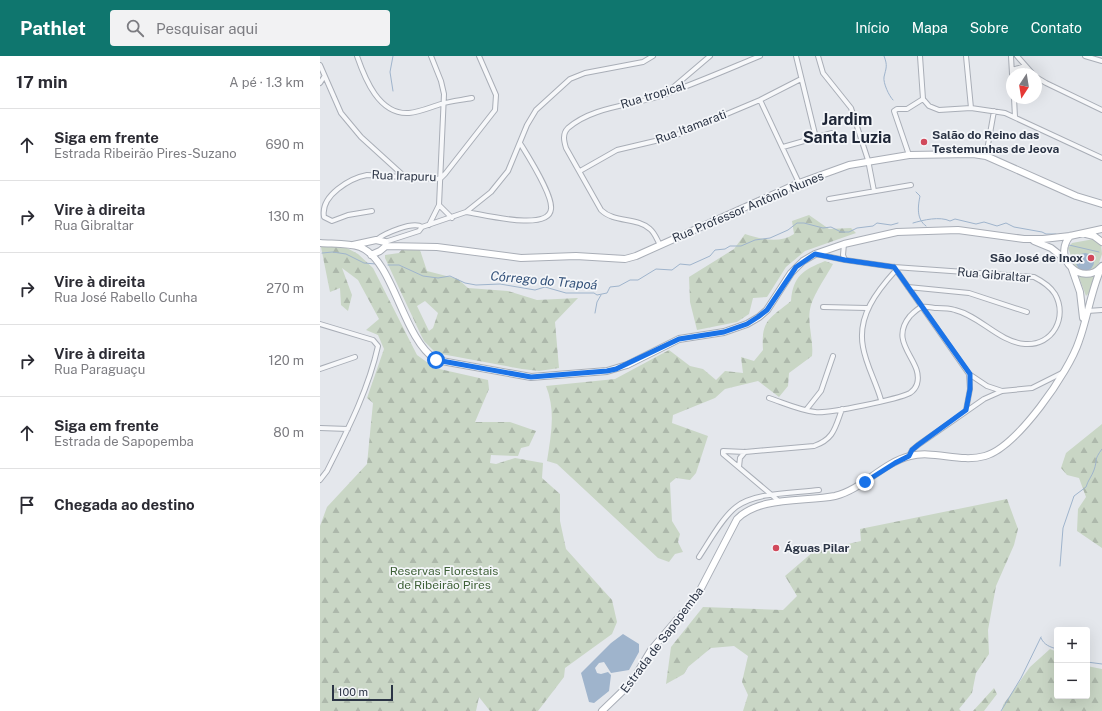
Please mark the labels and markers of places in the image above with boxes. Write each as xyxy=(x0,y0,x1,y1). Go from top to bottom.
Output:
place label: Salão do Reino das Testemunhas de Jeova xyxy=(932,128,1059,156)
marker: Salão do Reino das Testemunhas de Jeova xyxy=(919,137,929,147)
place label: São José de Inox xyxy=(990,251,1083,265)
marker: São José de Inox xyxy=(1086,253,1096,263)
place label: Águas Pilar xyxy=(784,541,850,555)
marker: Águas Pilar xyxy=(771,543,781,553)

